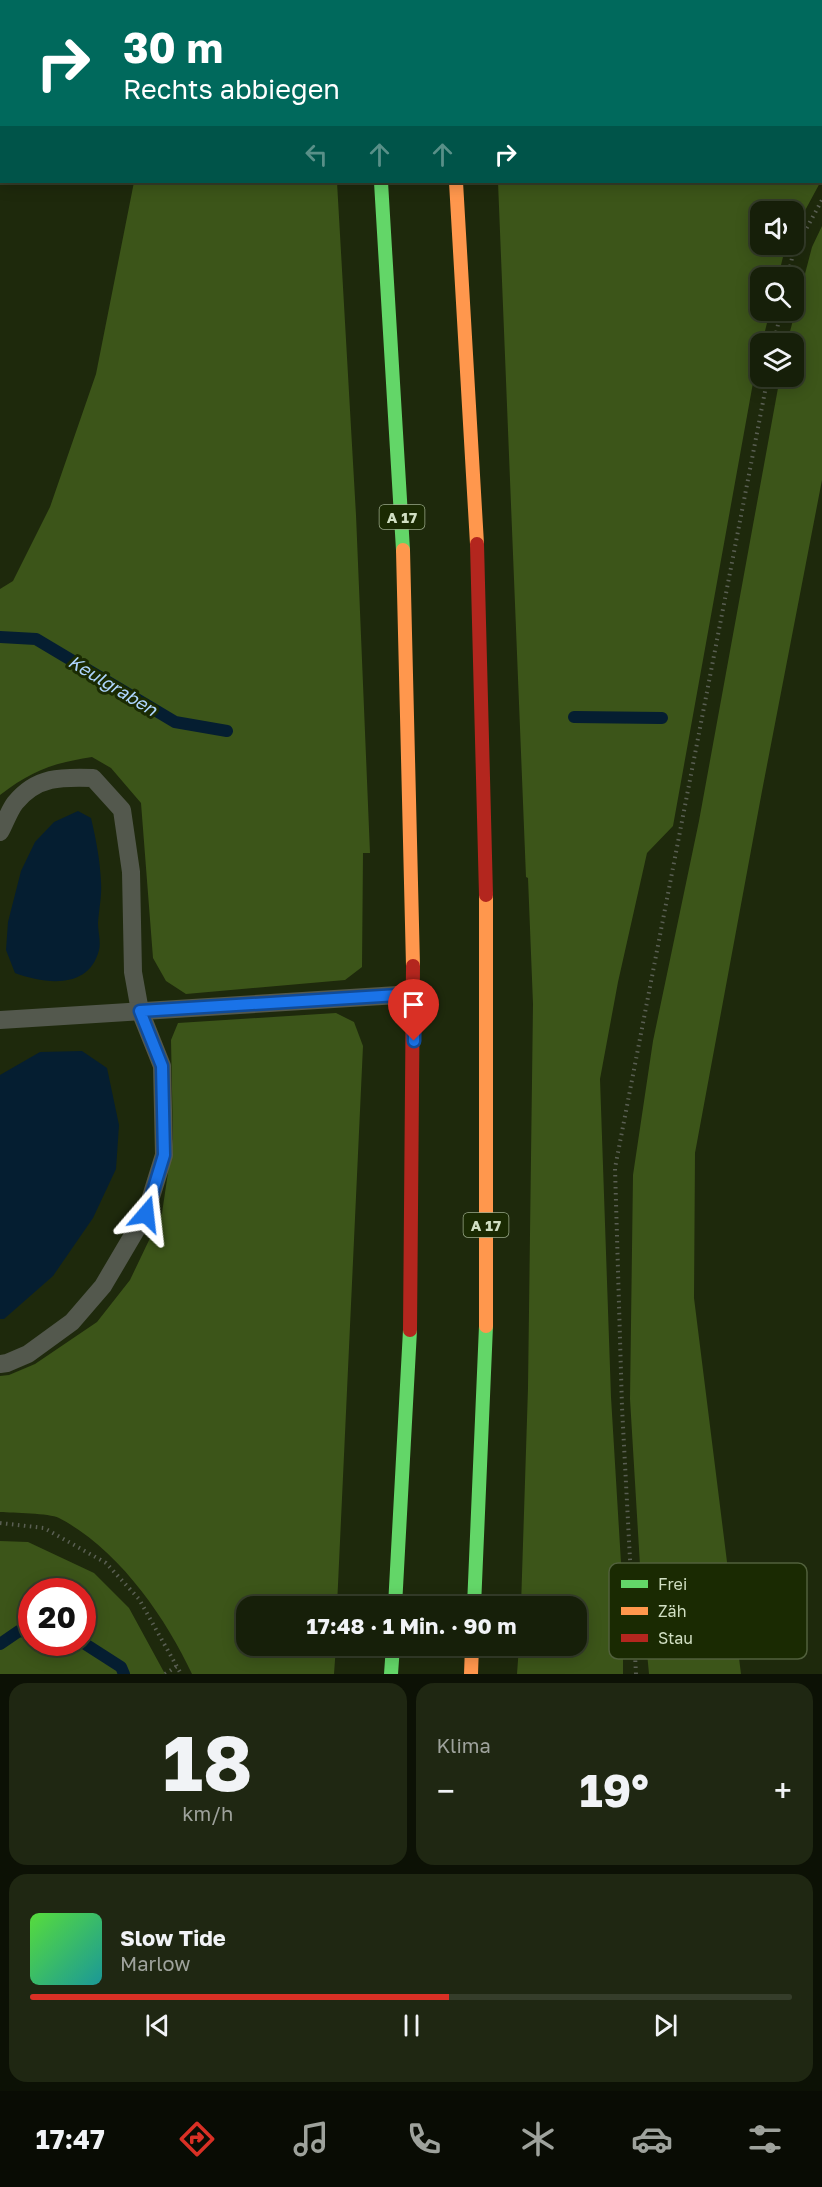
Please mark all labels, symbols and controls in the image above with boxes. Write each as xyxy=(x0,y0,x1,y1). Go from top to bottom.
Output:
text: 30 m xyxy=(123,22,223,72)
icon: right xyxy=(24,24,102,102)
text: Rechts abbiegen xyxy=(123,73,340,105)
icon: left xyxy=(300,138,333,171)
icon: ahead xyxy=(363,138,396,171)
icon: ahead xyxy=(426,138,459,171)
icon: right xyxy=(489,138,522,171)
map controls xyxy=(750,201,804,387)
button: sound xyxy=(750,201,804,255)
button: search xyxy=(750,267,804,321)
button: layers xyxy=(750,333,804,387)
road number: A 17 xyxy=(380,505,424,529)
water label: Keulgraben xyxy=(65,650,162,721)
pin xyxy=(388,979,439,1041)
icon: arrive xyxy=(397,988,430,1021)
position arrow xyxy=(114,1182,178,1246)
road number: A 17 xyxy=(464,1213,508,1237)
legend xyxy=(609,1563,807,1659)
text: Frei xyxy=(658,1574,687,1594)
speed limit sign: 20 xyxy=(18,1578,96,1656)
text: Zäh xyxy=(658,1601,686,1621)
text: 17:48 · 1 Min. · 90 m xyxy=(306,1612,517,1639)
text: Stau xyxy=(658,1628,693,1648)
text: 18 xyxy=(163,1715,253,1808)
text: Klima xyxy=(437,1733,491,1757)
text: 19° xyxy=(580,1763,649,1817)
text: − xyxy=(437,1771,455,1810)
text: + xyxy=(774,1771,792,1810)
text: km/h xyxy=(182,1801,233,1825)
text: Slow Tide xyxy=(120,1924,226,1951)
text: Marlow xyxy=(120,1951,191,1975)
icon: previous xyxy=(141,2009,174,2042)
icon: pause xyxy=(395,2009,428,2042)
icon: next xyxy=(649,2009,682,2042)
icon: directions xyxy=(176,2118,218,2160)
icon: music xyxy=(290,2118,332,2160)
icon: phone xyxy=(403,2118,445,2160)
icon: climate xyxy=(517,2118,559,2160)
icon: car xyxy=(631,2118,673,2160)
icon: filters xyxy=(744,2118,786,2160)
text: 17:47 xyxy=(36,2123,105,2155)

